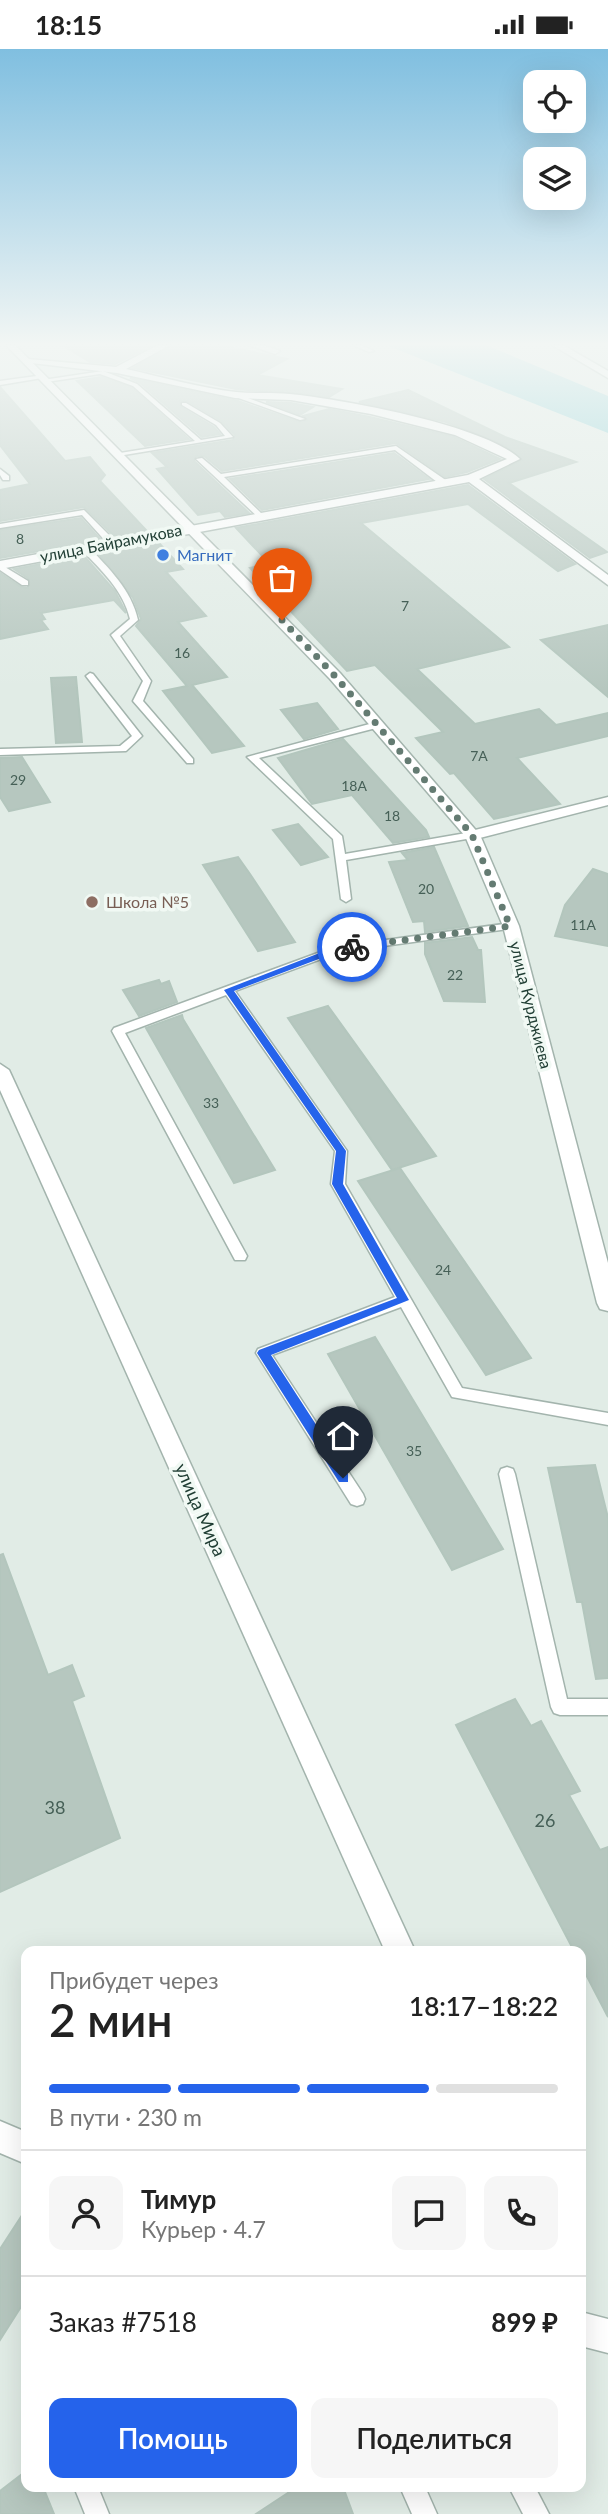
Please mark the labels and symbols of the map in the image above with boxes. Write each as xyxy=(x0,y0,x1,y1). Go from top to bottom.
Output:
street label: улица Байрамукова xyxy=(38,519,184,566)
house number: 8 xyxy=(16,530,24,547)
place label: Магнит xyxy=(177,545,233,564)
marker: Магнит xyxy=(155,547,171,563)
pin xyxy=(252,548,312,620)
house number: 7 xyxy=(401,597,409,614)
house number: 16 xyxy=(174,644,190,661)
house number: 7А xyxy=(470,747,488,764)
house number: 29 xyxy=(10,771,26,788)
house number: 18А xyxy=(341,777,367,794)
house number: 18 xyxy=(384,807,400,824)
house number: 20 xyxy=(418,880,434,897)
place label: Школа №5 xyxy=(106,892,189,911)
marker: Школа №5 xyxy=(84,894,100,910)
courier xyxy=(317,912,387,982)
house number: 11А xyxy=(570,916,596,933)
street label: улица Курджиева xyxy=(506,939,557,1071)
house number: 22 xyxy=(447,966,463,983)
house number: 33 xyxy=(203,1094,219,1111)
house number: 24 xyxy=(435,1261,451,1278)
pin xyxy=(313,1406,373,1478)
house number: 35 xyxy=(406,1442,422,1459)
street label: улица Мира xyxy=(171,1460,231,1560)
house number: 38 xyxy=(45,1796,65,1818)
house number: 26 xyxy=(535,1809,555,1831)

